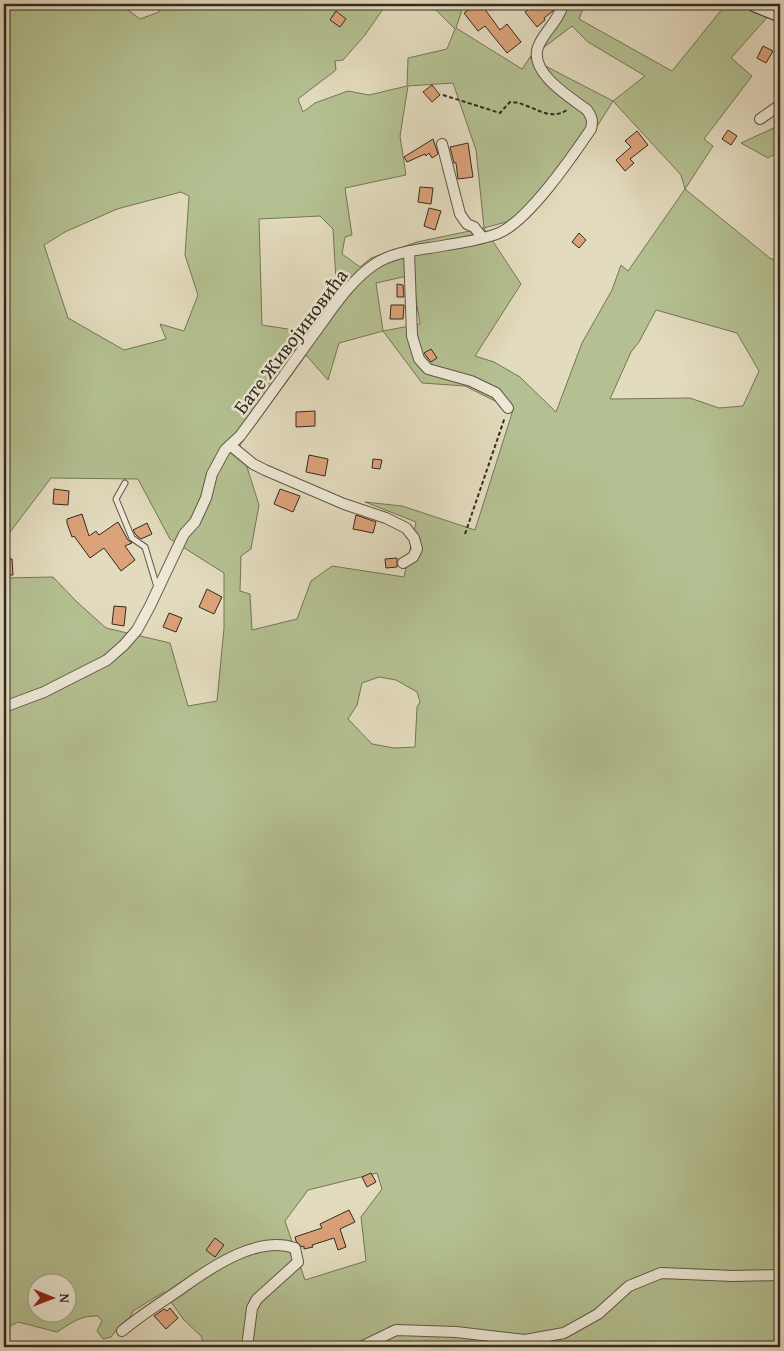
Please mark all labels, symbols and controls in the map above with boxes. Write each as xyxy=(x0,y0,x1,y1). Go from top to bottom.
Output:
street label: Бате Живојиновића xyxy=(226,262,355,420)
north arrow xyxy=(28,1274,78,1324)
text: N xyxy=(55,1293,75,1304)

